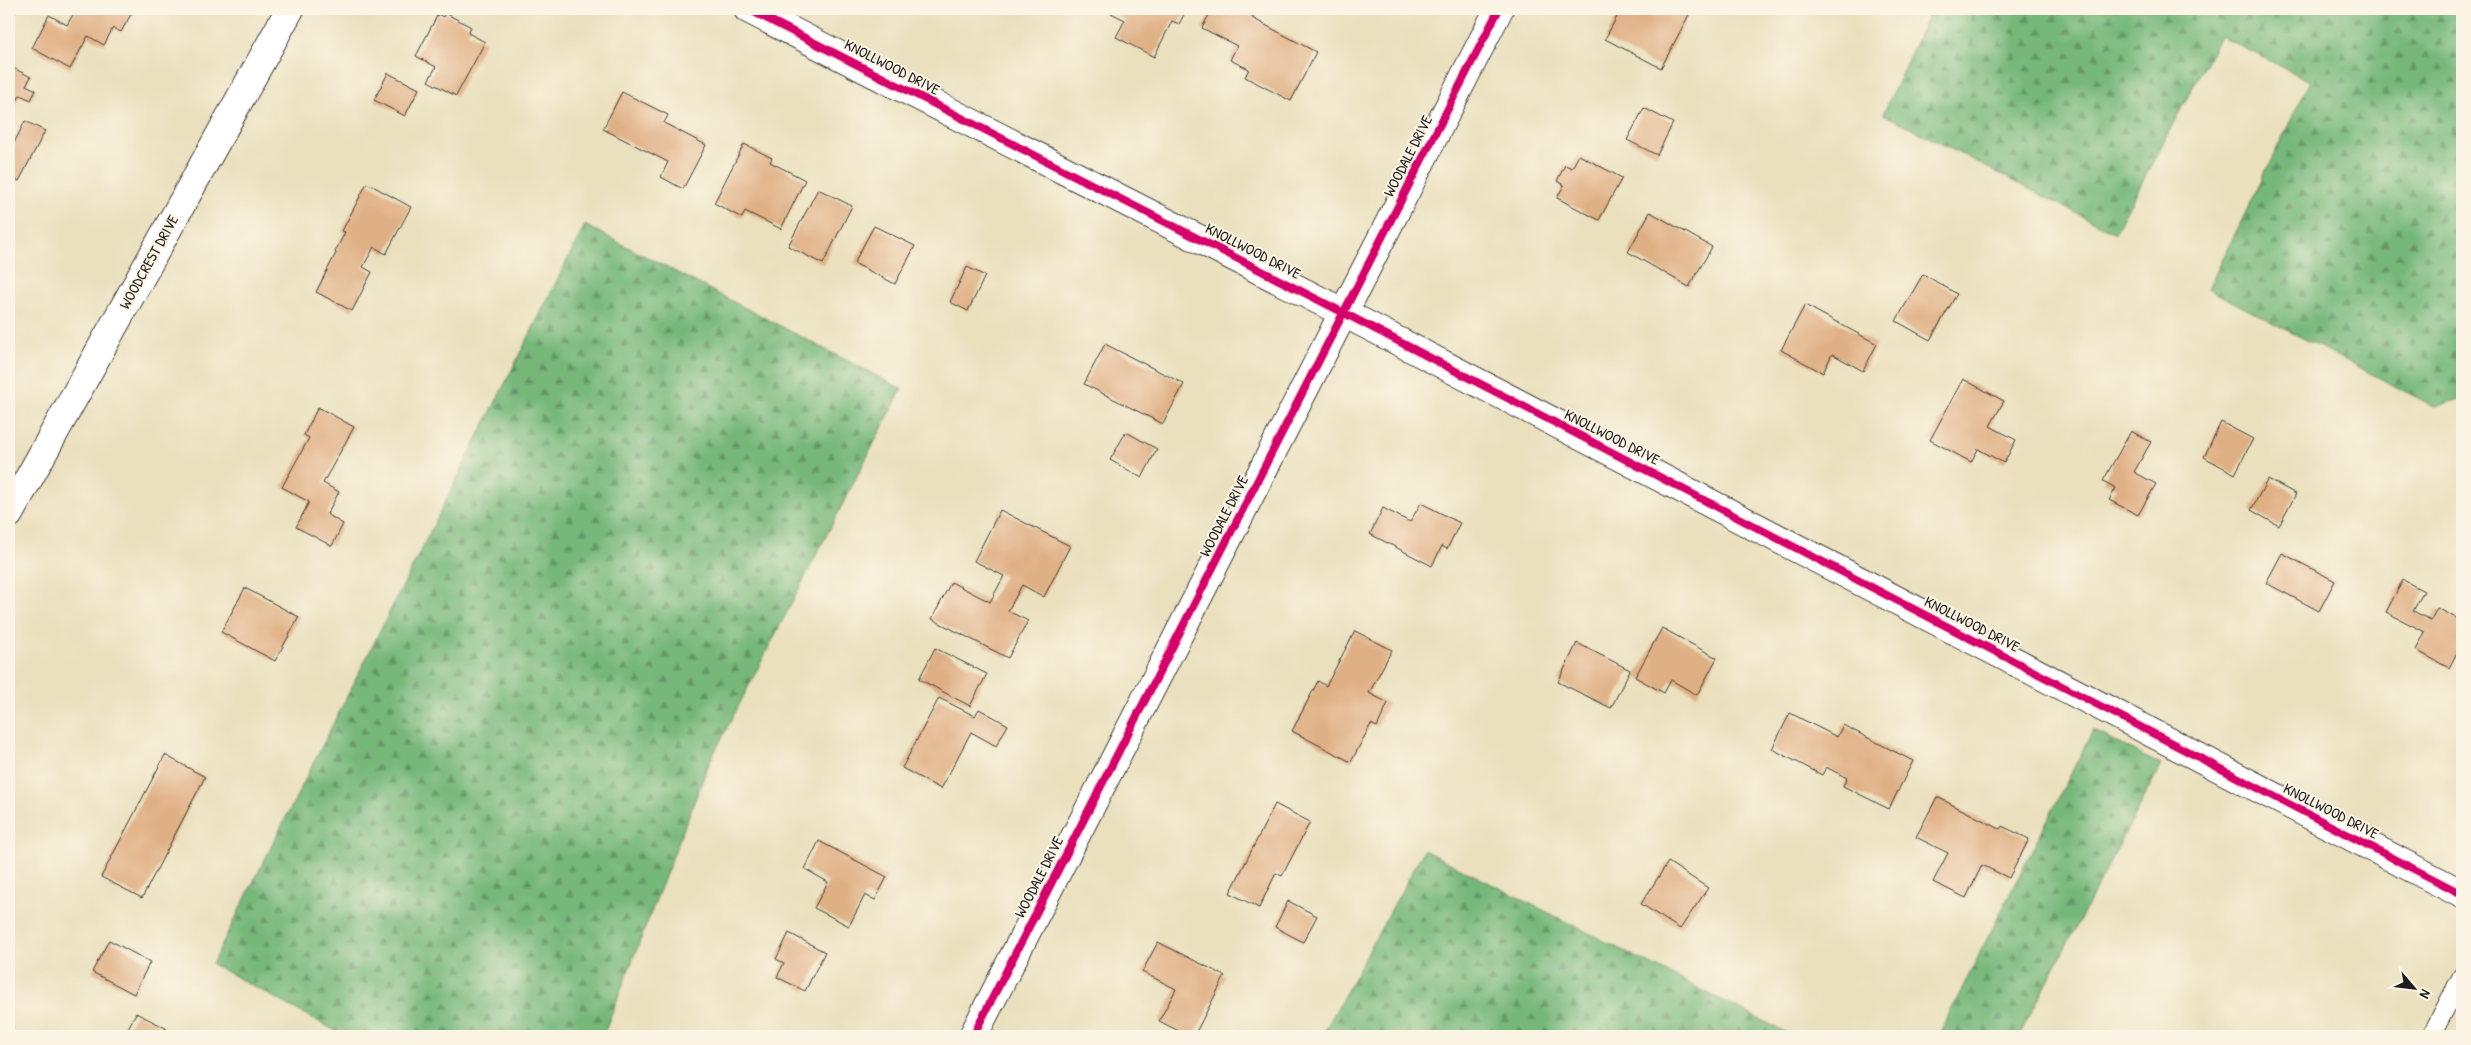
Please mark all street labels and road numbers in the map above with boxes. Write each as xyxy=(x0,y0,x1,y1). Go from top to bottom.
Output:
street label: KNOLLWOOD DRIVE xyxy=(841,34,944,100)
street label: WOODALE DRIVE xyxy=(1378,111,1437,200)
street label: WOODCREST DRIVE xyxy=(114,211,183,313)
street label: KNOLLWOOD DRIVE xyxy=(1202,218,1305,284)
street label: KNOLLWOOD DRIVE xyxy=(1561,404,1664,470)
street label: WOODALE DRIVE xyxy=(1194,471,1253,560)
street label: KNOLLWOOD DRIVE xyxy=(1921,591,2024,657)
street label: KNOLLWOOD DRIVE xyxy=(2280,778,2383,844)
street label: WOODALE DRIVE xyxy=(1009,832,1068,921)

